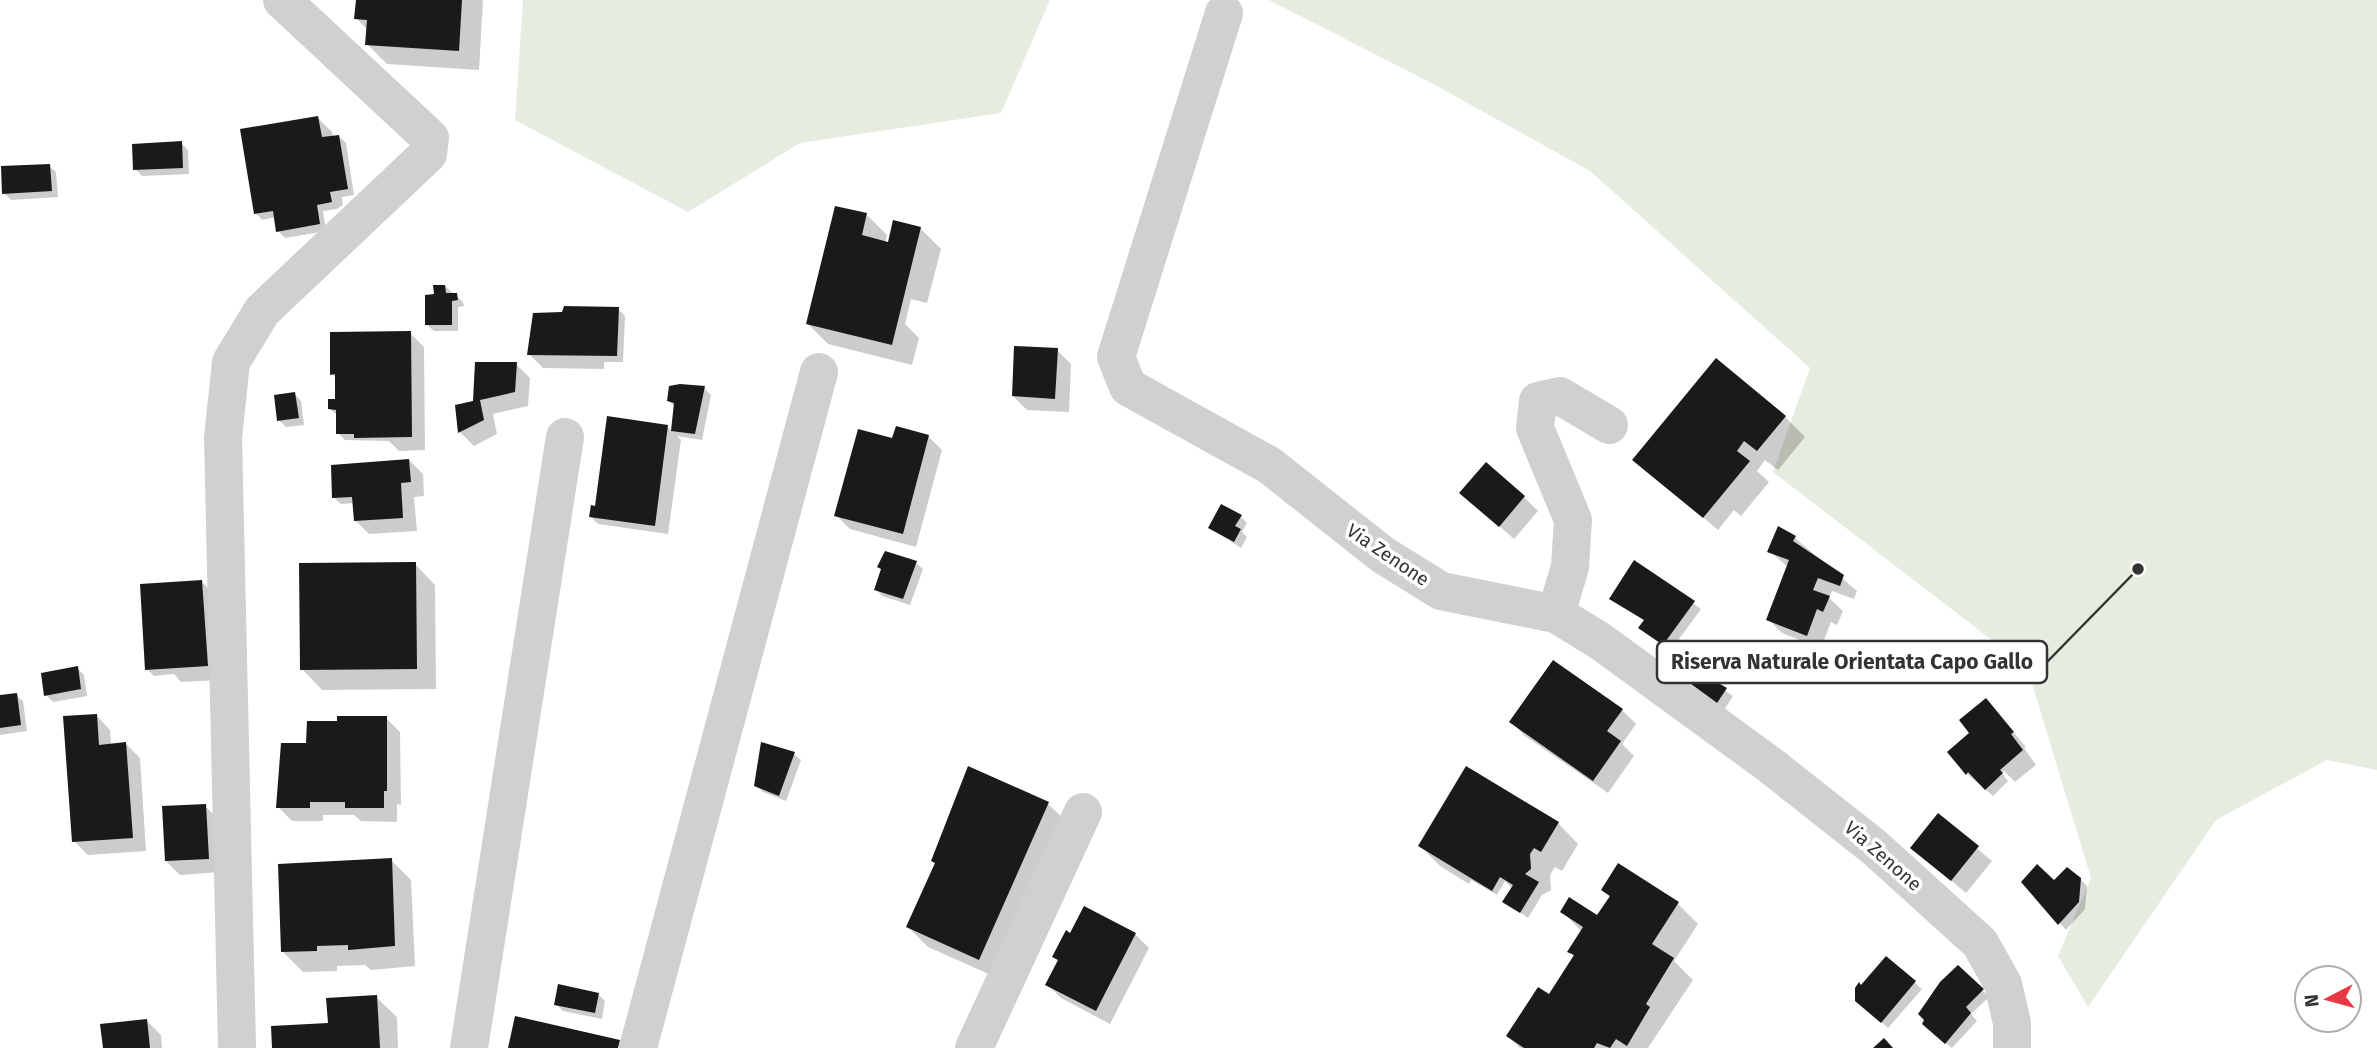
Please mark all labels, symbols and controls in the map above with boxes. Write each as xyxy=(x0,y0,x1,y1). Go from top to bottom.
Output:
street label: Via Zenone xyxy=(1342,519,1434,591)
callout: Riserva Naturale Orientata Capo Gallo xyxy=(1657,641,2047,683)
text: Riserva Naturale Orientata Capo Gallo xyxy=(1671,649,2033,675)
street label: Via Zenone xyxy=(1840,816,1926,896)
north arrow xyxy=(2293,964,2363,1034)
text: N xyxy=(2299,993,2324,1008)

